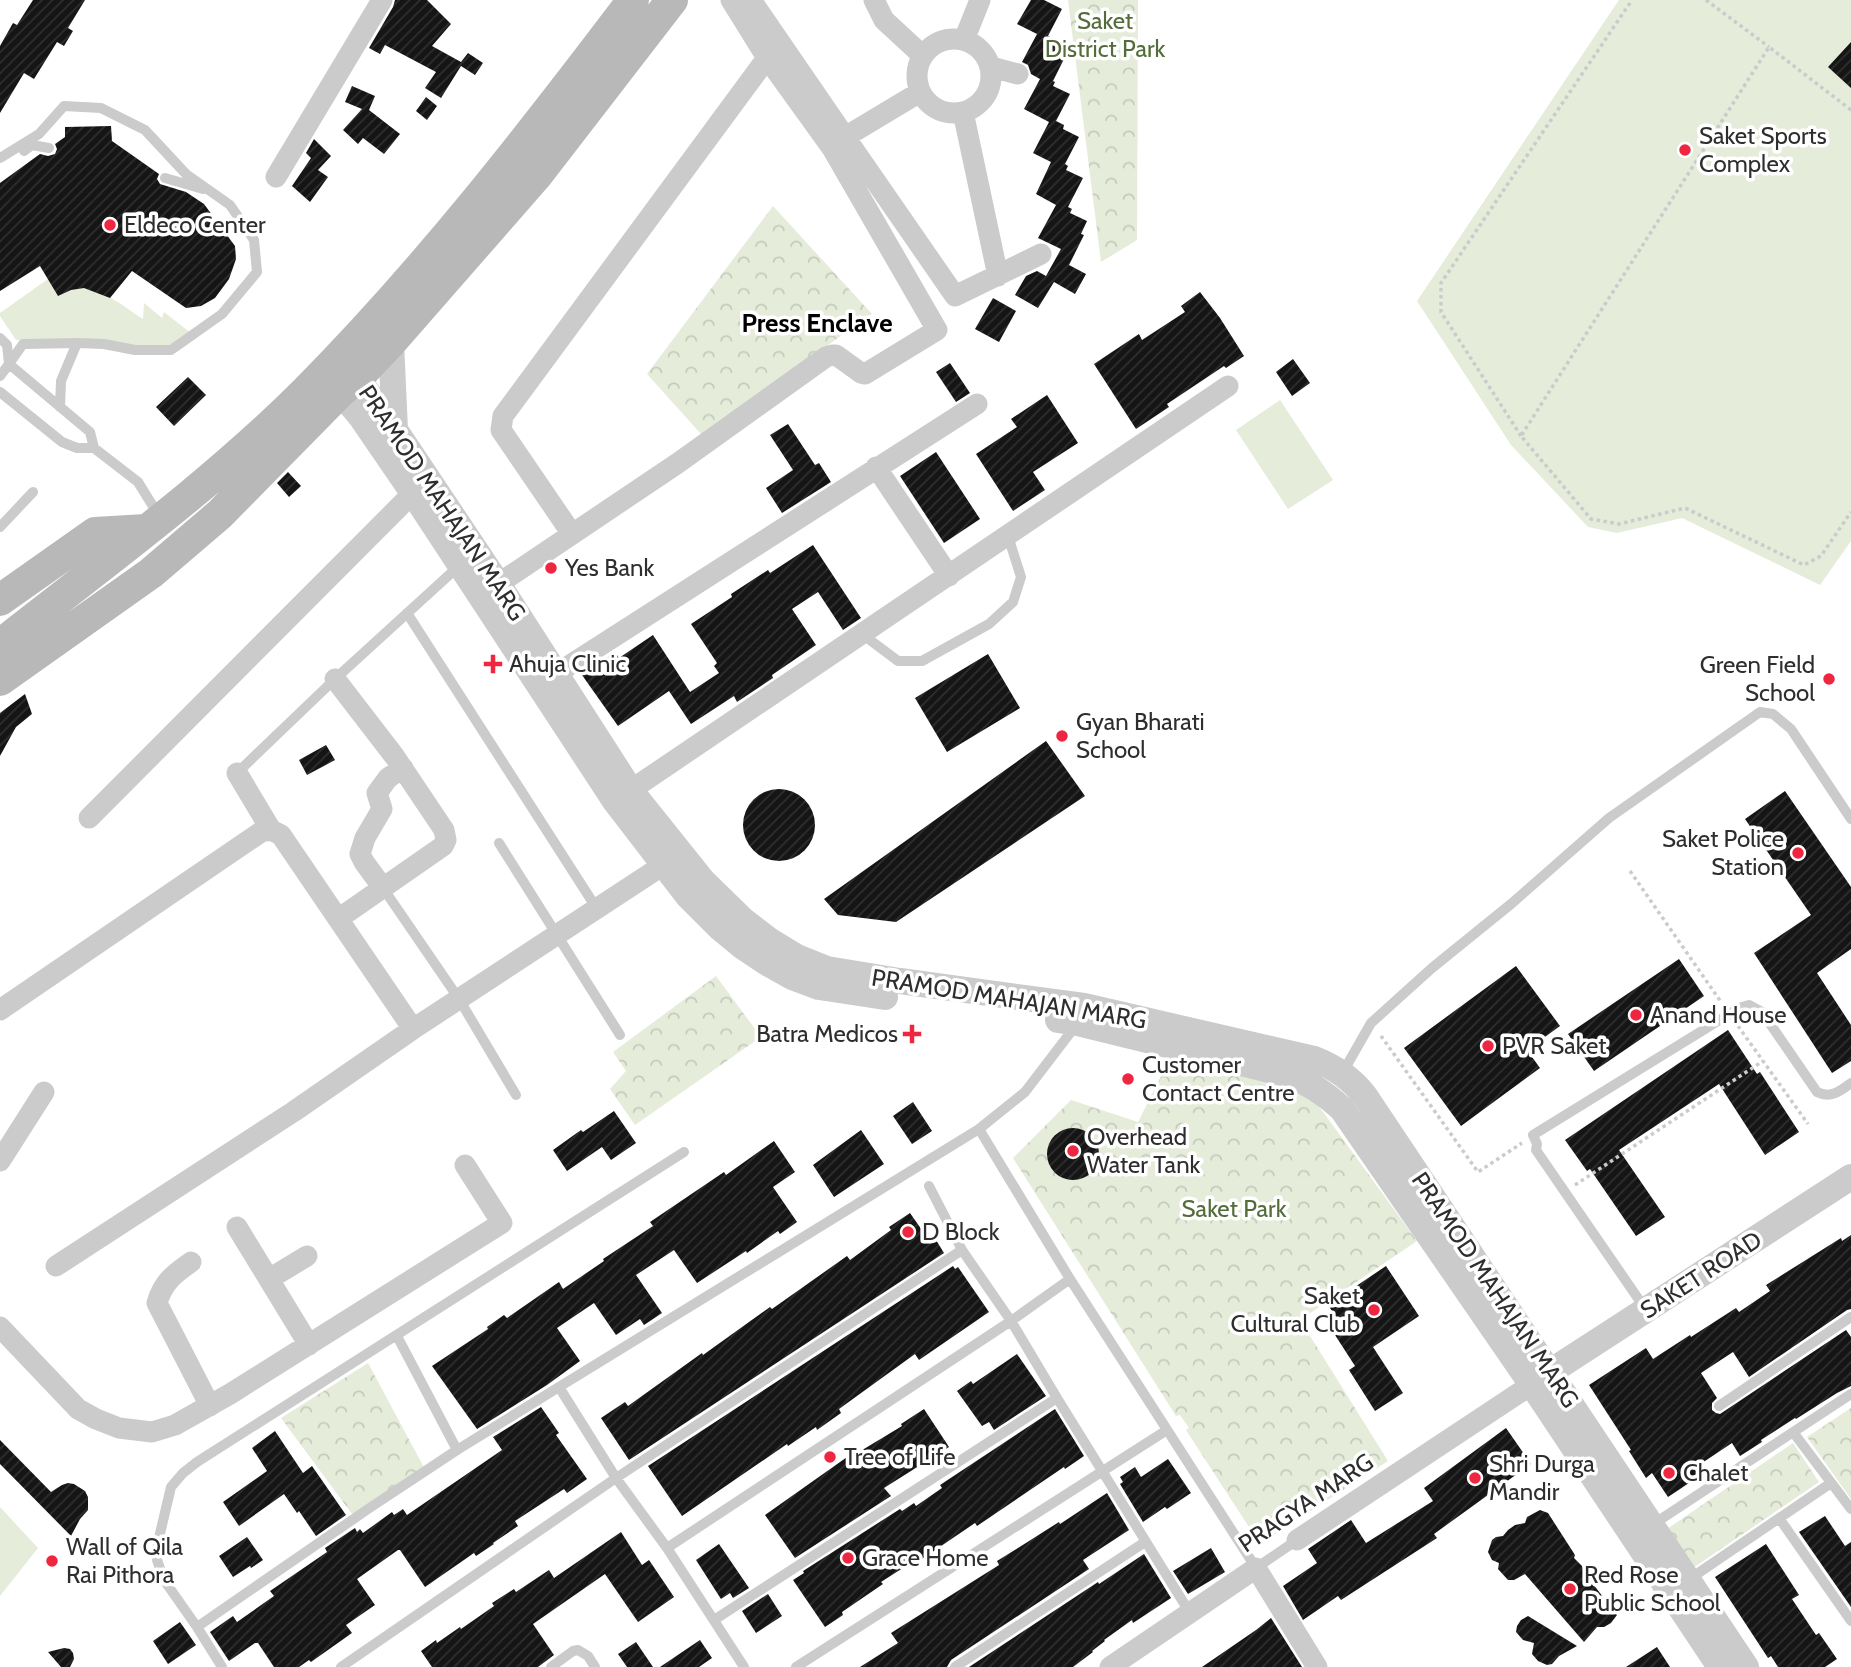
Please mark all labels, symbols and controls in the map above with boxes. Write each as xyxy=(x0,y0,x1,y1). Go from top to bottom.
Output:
park label: Saket District Park xyxy=(1045,6,1166,63)
place label: Saket Sports Complex xyxy=(1699,121,1827,178)
marker: Saket Sports Complex xyxy=(1677,142,1693,158)
place label: Eldeco Center xyxy=(124,210,266,239)
marker: Eldeco Center xyxy=(102,217,118,233)
district label: Press Enclave xyxy=(741,307,893,339)
street label: PRAMOD MAHAJAN MARG xyxy=(353,379,532,626)
place label: Yes Bank xyxy=(564,553,654,582)
marker: Yes Bank xyxy=(543,560,559,576)
place label: Ahuja Clinic xyxy=(509,649,626,678)
place label: Green Field School xyxy=(1700,650,1815,707)
marker: Ahuja Clinic xyxy=(483,654,503,674)
marker: Green Field School xyxy=(1821,671,1837,687)
place label: Gyan Bharati School xyxy=(1076,707,1205,764)
marker: Gyan Bharati School xyxy=(1054,728,1070,744)
place label: Saket Police Station xyxy=(1662,824,1784,881)
marker: Saket Police Station xyxy=(1790,845,1806,861)
street label: PRAMOD MAHAJAN MARG xyxy=(870,962,1149,1035)
place label: Anand House xyxy=(1650,1000,1786,1029)
marker: Anand House xyxy=(1628,1007,1644,1023)
place label: Batra Medicos xyxy=(756,1019,898,1048)
marker: Batra Medicos xyxy=(904,1026,920,1042)
place label: PVR Saket xyxy=(1502,1031,1606,1060)
marker: PVR Saket xyxy=(1480,1038,1496,1054)
place label: Customer Contact Centre xyxy=(1142,1050,1294,1107)
marker: Customer Contact Centre xyxy=(1120,1071,1136,1087)
place label: Overhead Water Tank xyxy=(1087,1122,1201,1179)
marker: Overhead Water Tank xyxy=(1065,1143,1081,1159)
street label: PRAMOD MAHAJAN MARG xyxy=(1406,1166,1585,1413)
park label: Saket Park xyxy=(1182,1194,1287,1223)
place label: D Block xyxy=(922,1217,1000,1246)
marker: D Block xyxy=(900,1224,916,1240)
street label: SAKET ROAD xyxy=(1635,1225,1767,1325)
place label: Saket Cultural Club xyxy=(1230,1281,1360,1338)
marker: Saket Cultural Club xyxy=(1366,1302,1382,1318)
place label: Tree of Life xyxy=(844,1442,955,1471)
street label: PRAGYA MARG xyxy=(1233,1447,1378,1558)
marker: Tree of Life xyxy=(822,1449,838,1465)
place label: Shri Durga Mandir xyxy=(1489,1449,1595,1506)
place label: Chalet xyxy=(1683,1458,1748,1487)
marker: Chalet xyxy=(1661,1465,1677,1481)
marker: Shri Durga Mandir xyxy=(1467,1470,1483,1486)
place label: Wall of Qila Rai Pithora xyxy=(66,1532,183,1589)
place label: Grace Home xyxy=(862,1543,988,1572)
marker: Grace Home xyxy=(840,1550,856,1566)
marker: Wall of Qila Rai Pithora xyxy=(44,1553,60,1569)
place label: Red Rose Public School xyxy=(1584,1560,1721,1617)
marker: Red Rose Public School xyxy=(1562,1581,1578,1597)

